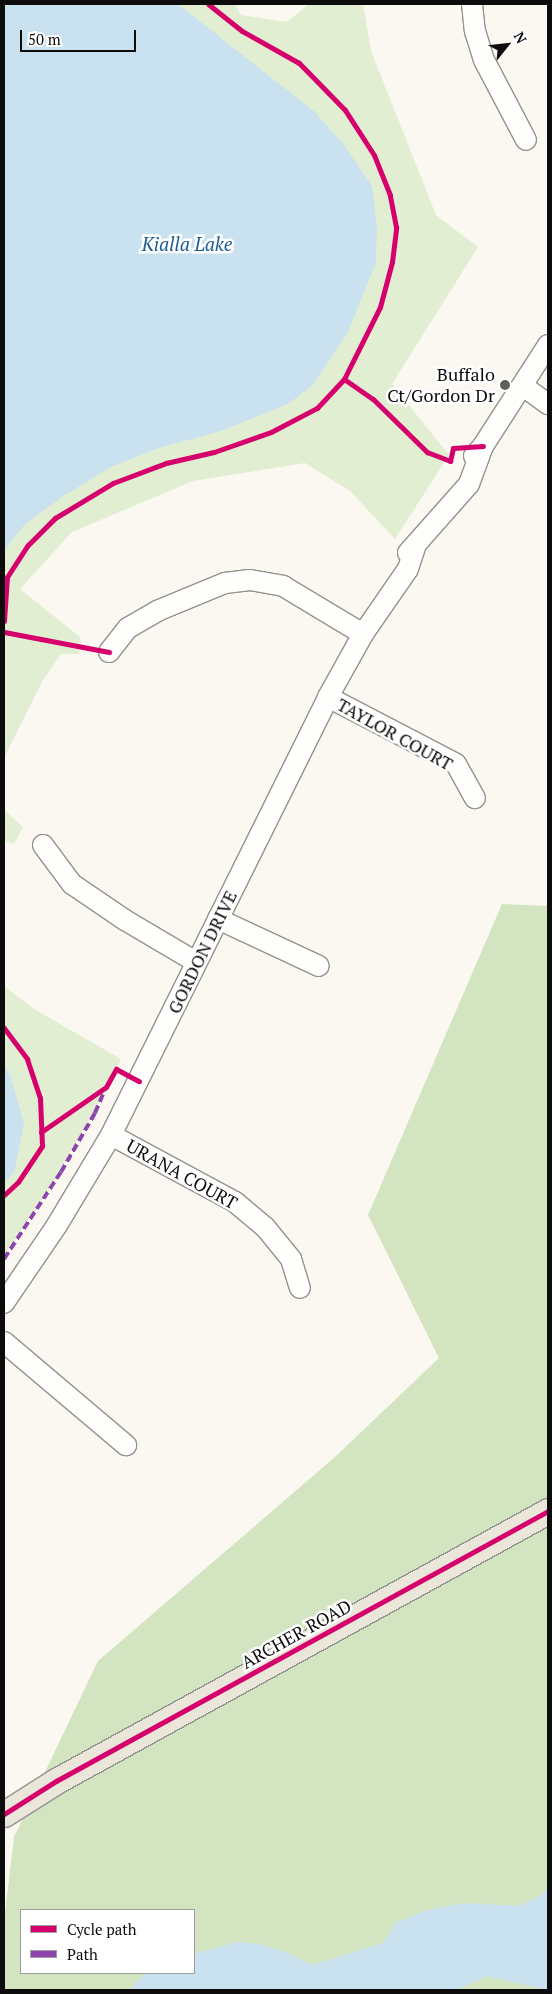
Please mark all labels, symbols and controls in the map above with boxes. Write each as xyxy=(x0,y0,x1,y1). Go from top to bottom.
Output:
scale bar xyxy=(22,20,139,52)
north arrow xyxy=(482,20,532,70)
text: N xyxy=(510,28,531,47)
text: 50 m xyxy=(28,29,61,49)
water label: Kialla Lake xyxy=(142,233,232,255)
place label: Buffalo Ct/Gordon Dr xyxy=(387,364,495,406)
marker: Buffalo Ct/Gordon Dr xyxy=(499,379,511,391)
street label: TAYLOR COURT xyxy=(333,693,457,775)
street label: GORDON DRIVE xyxy=(163,887,241,1017)
street label: URANA COURT xyxy=(123,1134,241,1214)
street label: ARCHER ROAD xyxy=(237,1595,355,1673)
legend xyxy=(20,1909,195,1974)
text: Cycle path xyxy=(67,1919,137,1939)
text: Path xyxy=(67,1944,98,1964)

